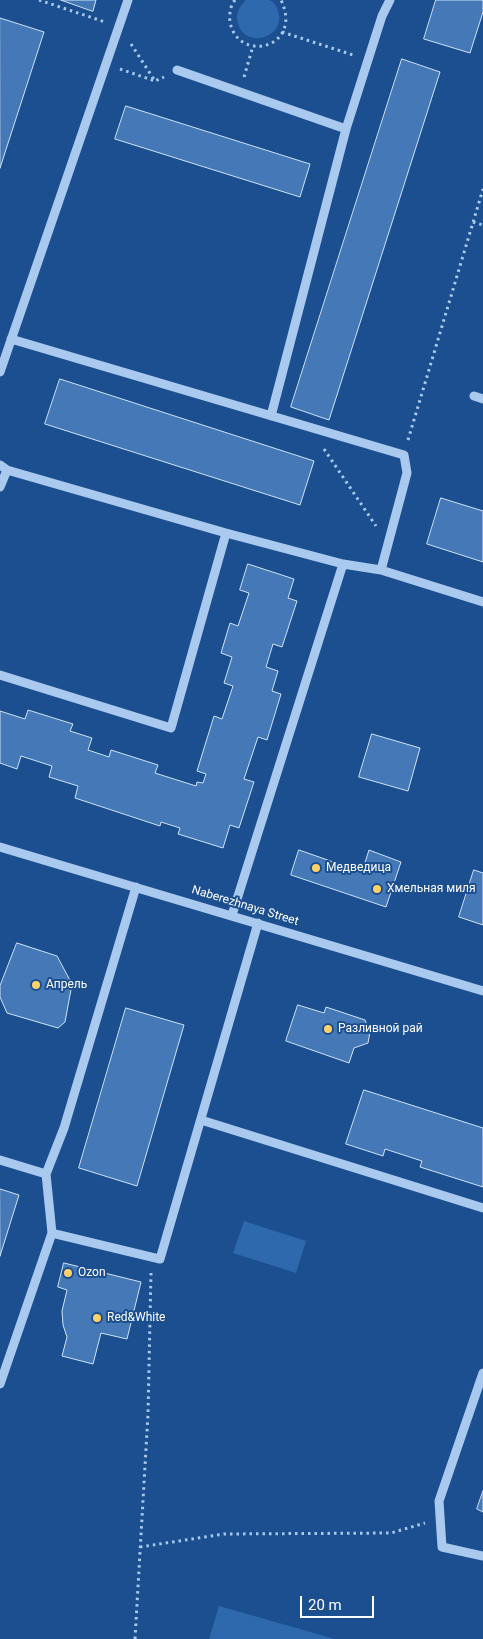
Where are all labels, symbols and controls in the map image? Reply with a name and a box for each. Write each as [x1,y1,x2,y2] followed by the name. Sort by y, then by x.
[326,861,391,875] place label: Медведица
[310,862,322,874] marker: Медведица
[387,882,476,896] place label: Хмельная миля
[190,883,300,929] street label: Naberezhnaya Street
[371,883,383,895] marker: Хмельная миля
[46,978,87,992] place label: Апрель
[30,979,42,991] marker: Апрель
[338,1022,423,1036] place label: Разливной рай
[322,1023,334,1035] marker: Разливной рай
[78,1266,106,1280] place label: Ozon
[62,1267,74,1279] marker: Ozon
[107,1311,165,1325] place label: Red&White
[91,1312,103,1324] marker: Red&White
[303,1586,377,1618] scale bar
[308,1596,342,1614] text: 20 m

